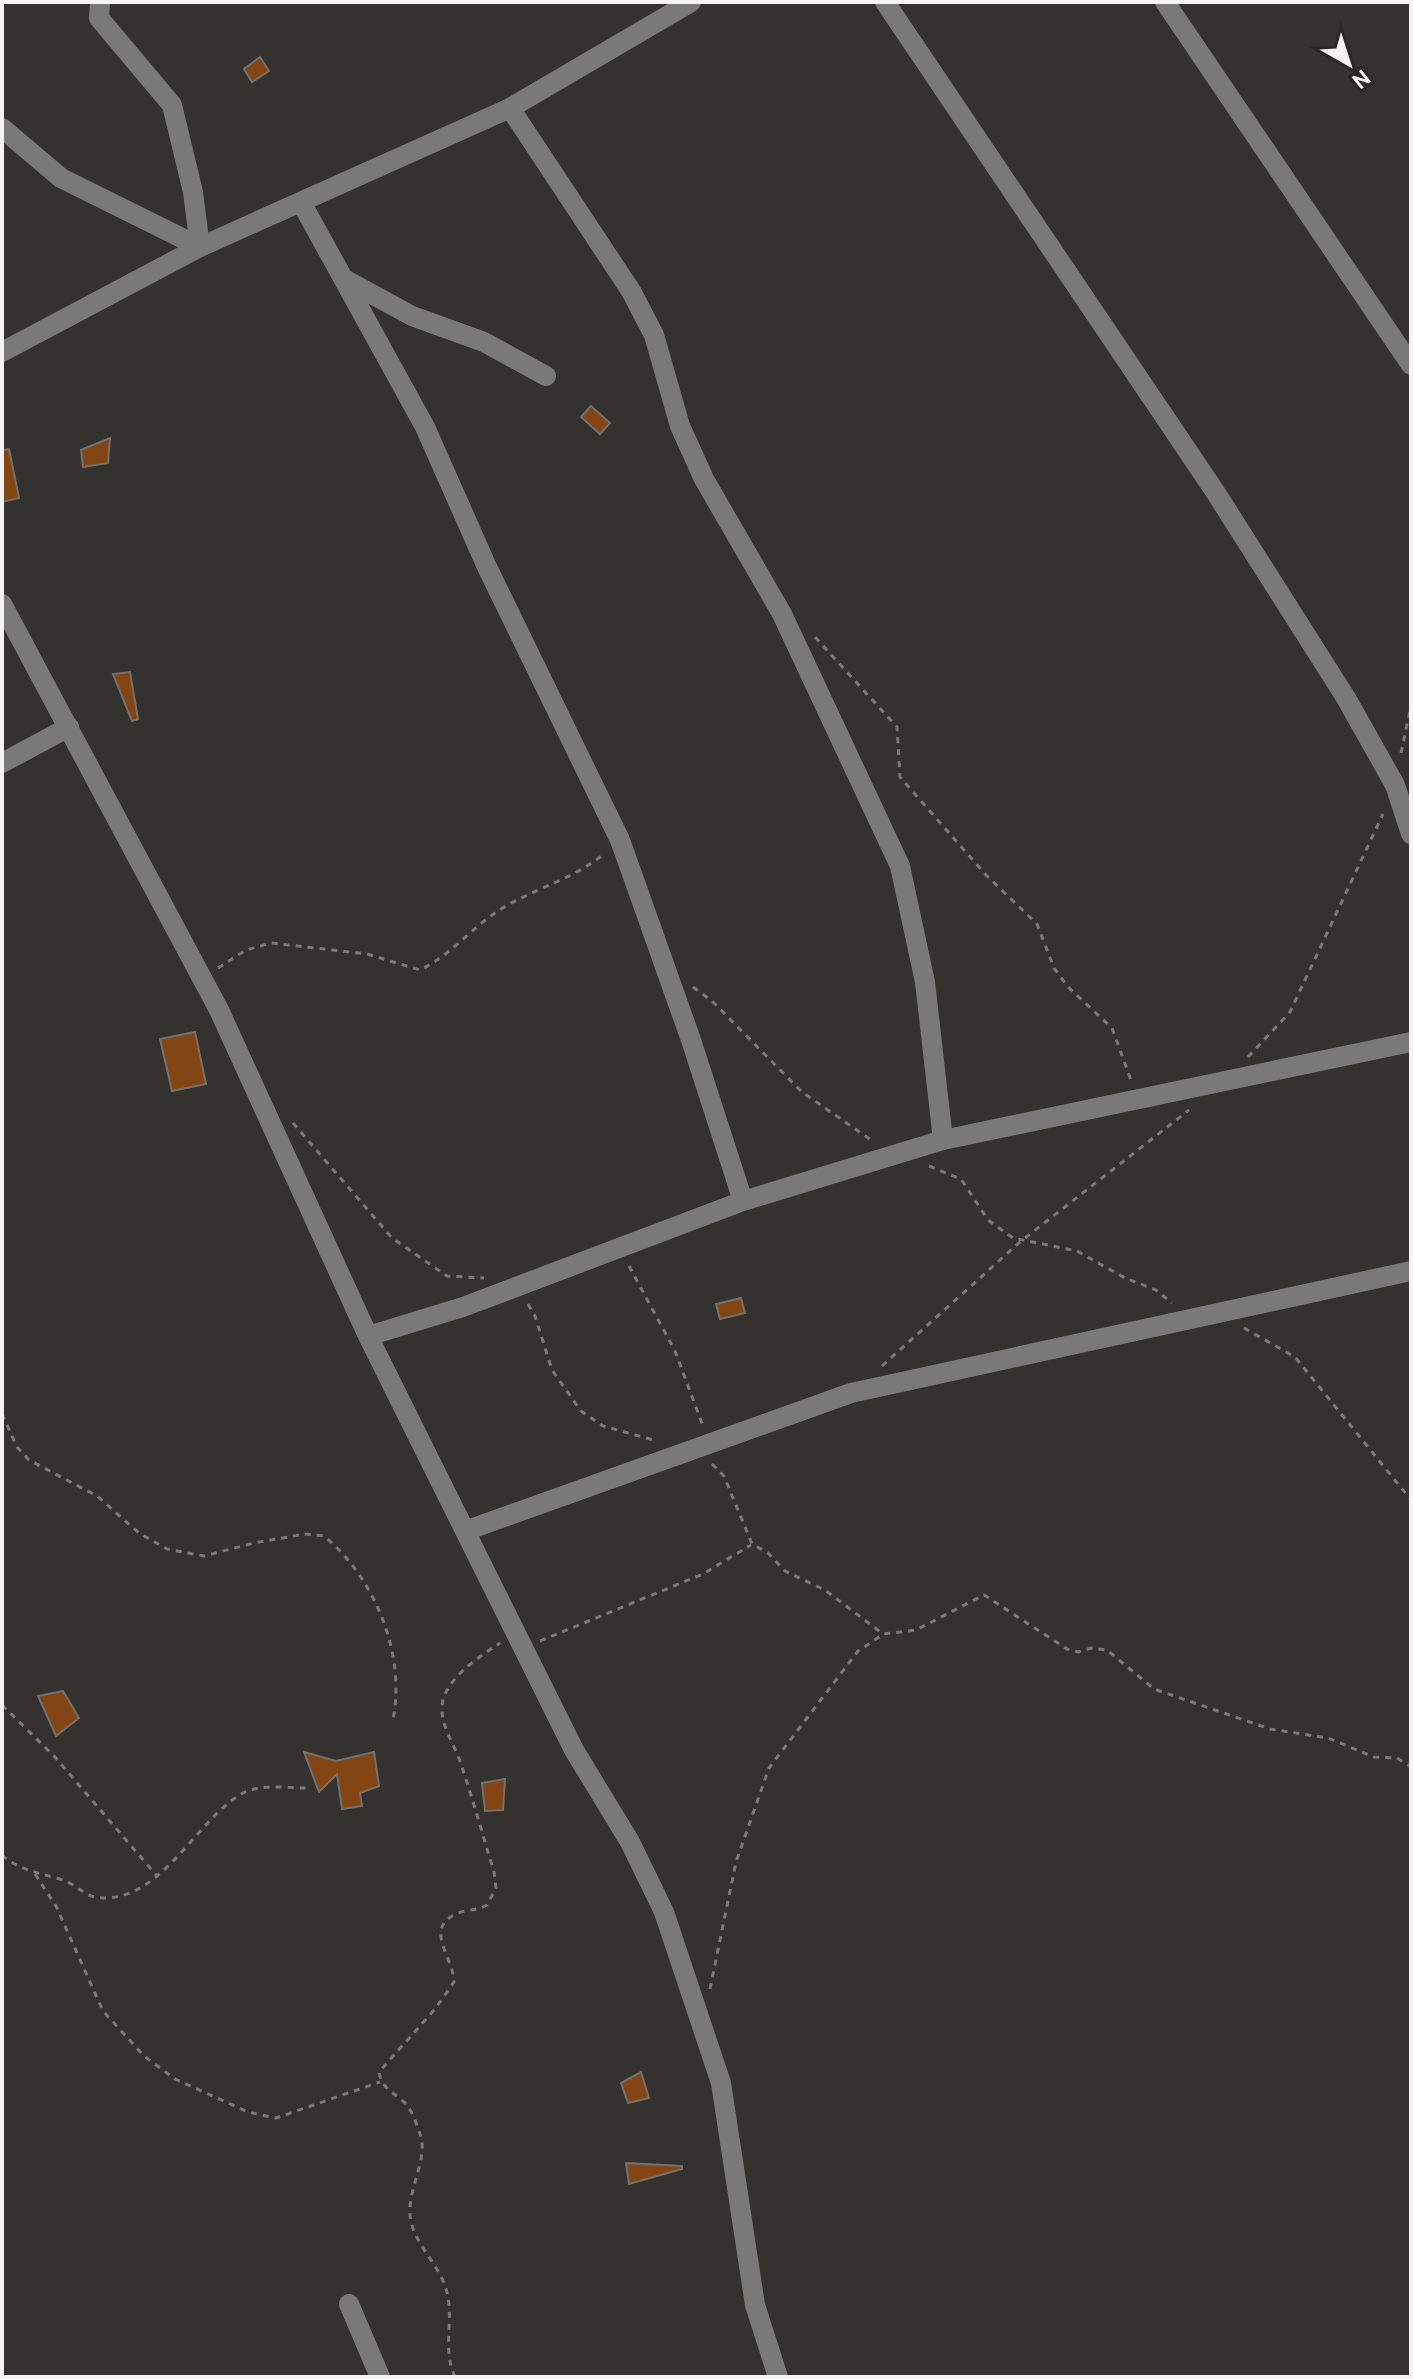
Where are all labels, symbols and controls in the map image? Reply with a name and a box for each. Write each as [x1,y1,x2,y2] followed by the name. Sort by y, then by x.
[1309,24,1389,104] north arrow
[1347,64,1376,95] text: N

